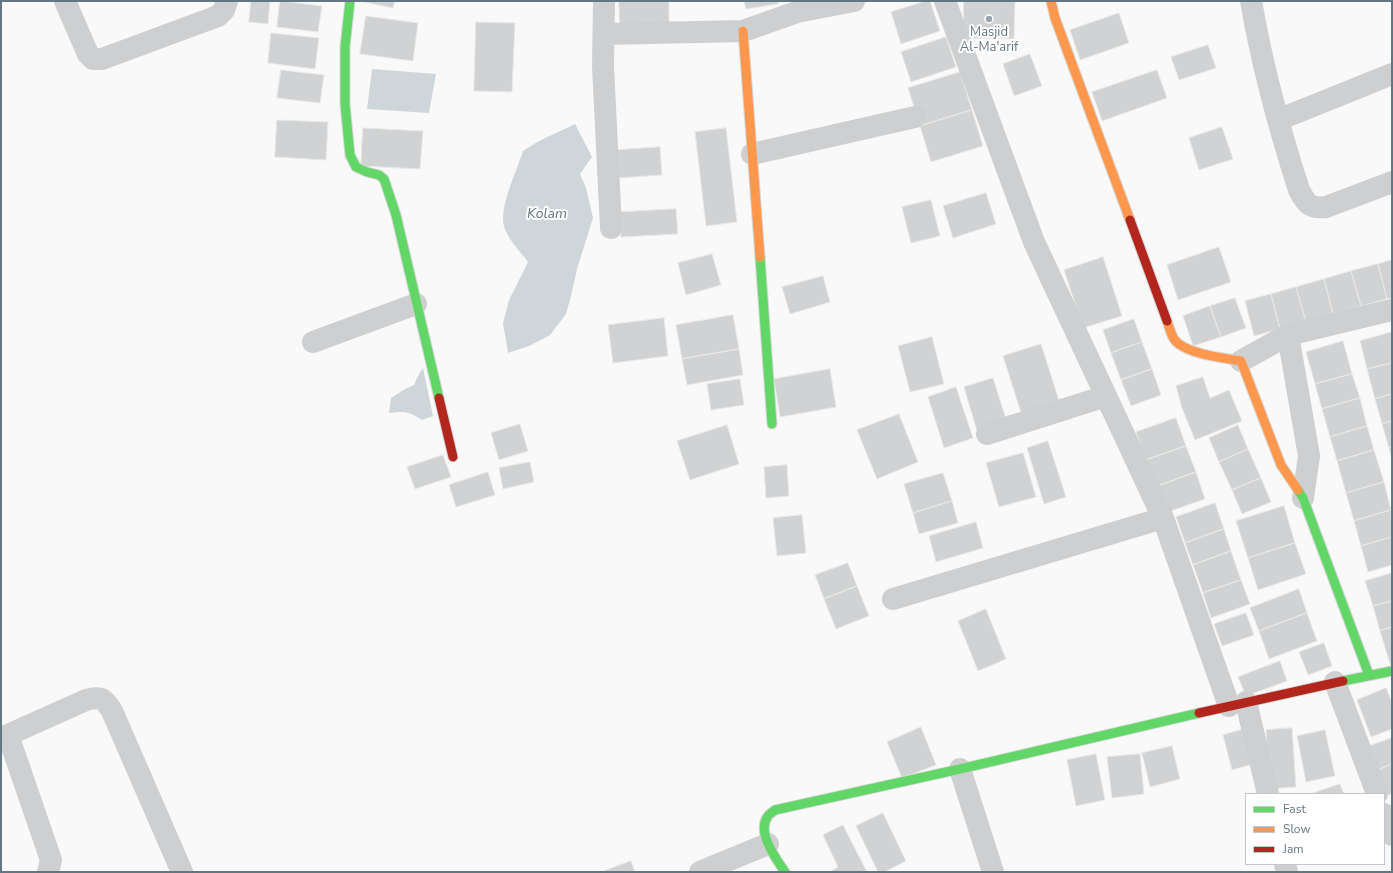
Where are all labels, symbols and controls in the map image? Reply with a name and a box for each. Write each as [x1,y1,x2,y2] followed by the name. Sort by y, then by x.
[984,14,994,24] marker: Masjid Al-Ma'arif
[960,25,1018,56] place label: Masjid Al-Ma'arif
[527,207,567,223] water label: Kolam
[1245,793,1385,865] legend
[1283,801,1306,817] text: Fast
[1283,821,1311,837] text: Slow
[1283,841,1304,857] text: Jam

